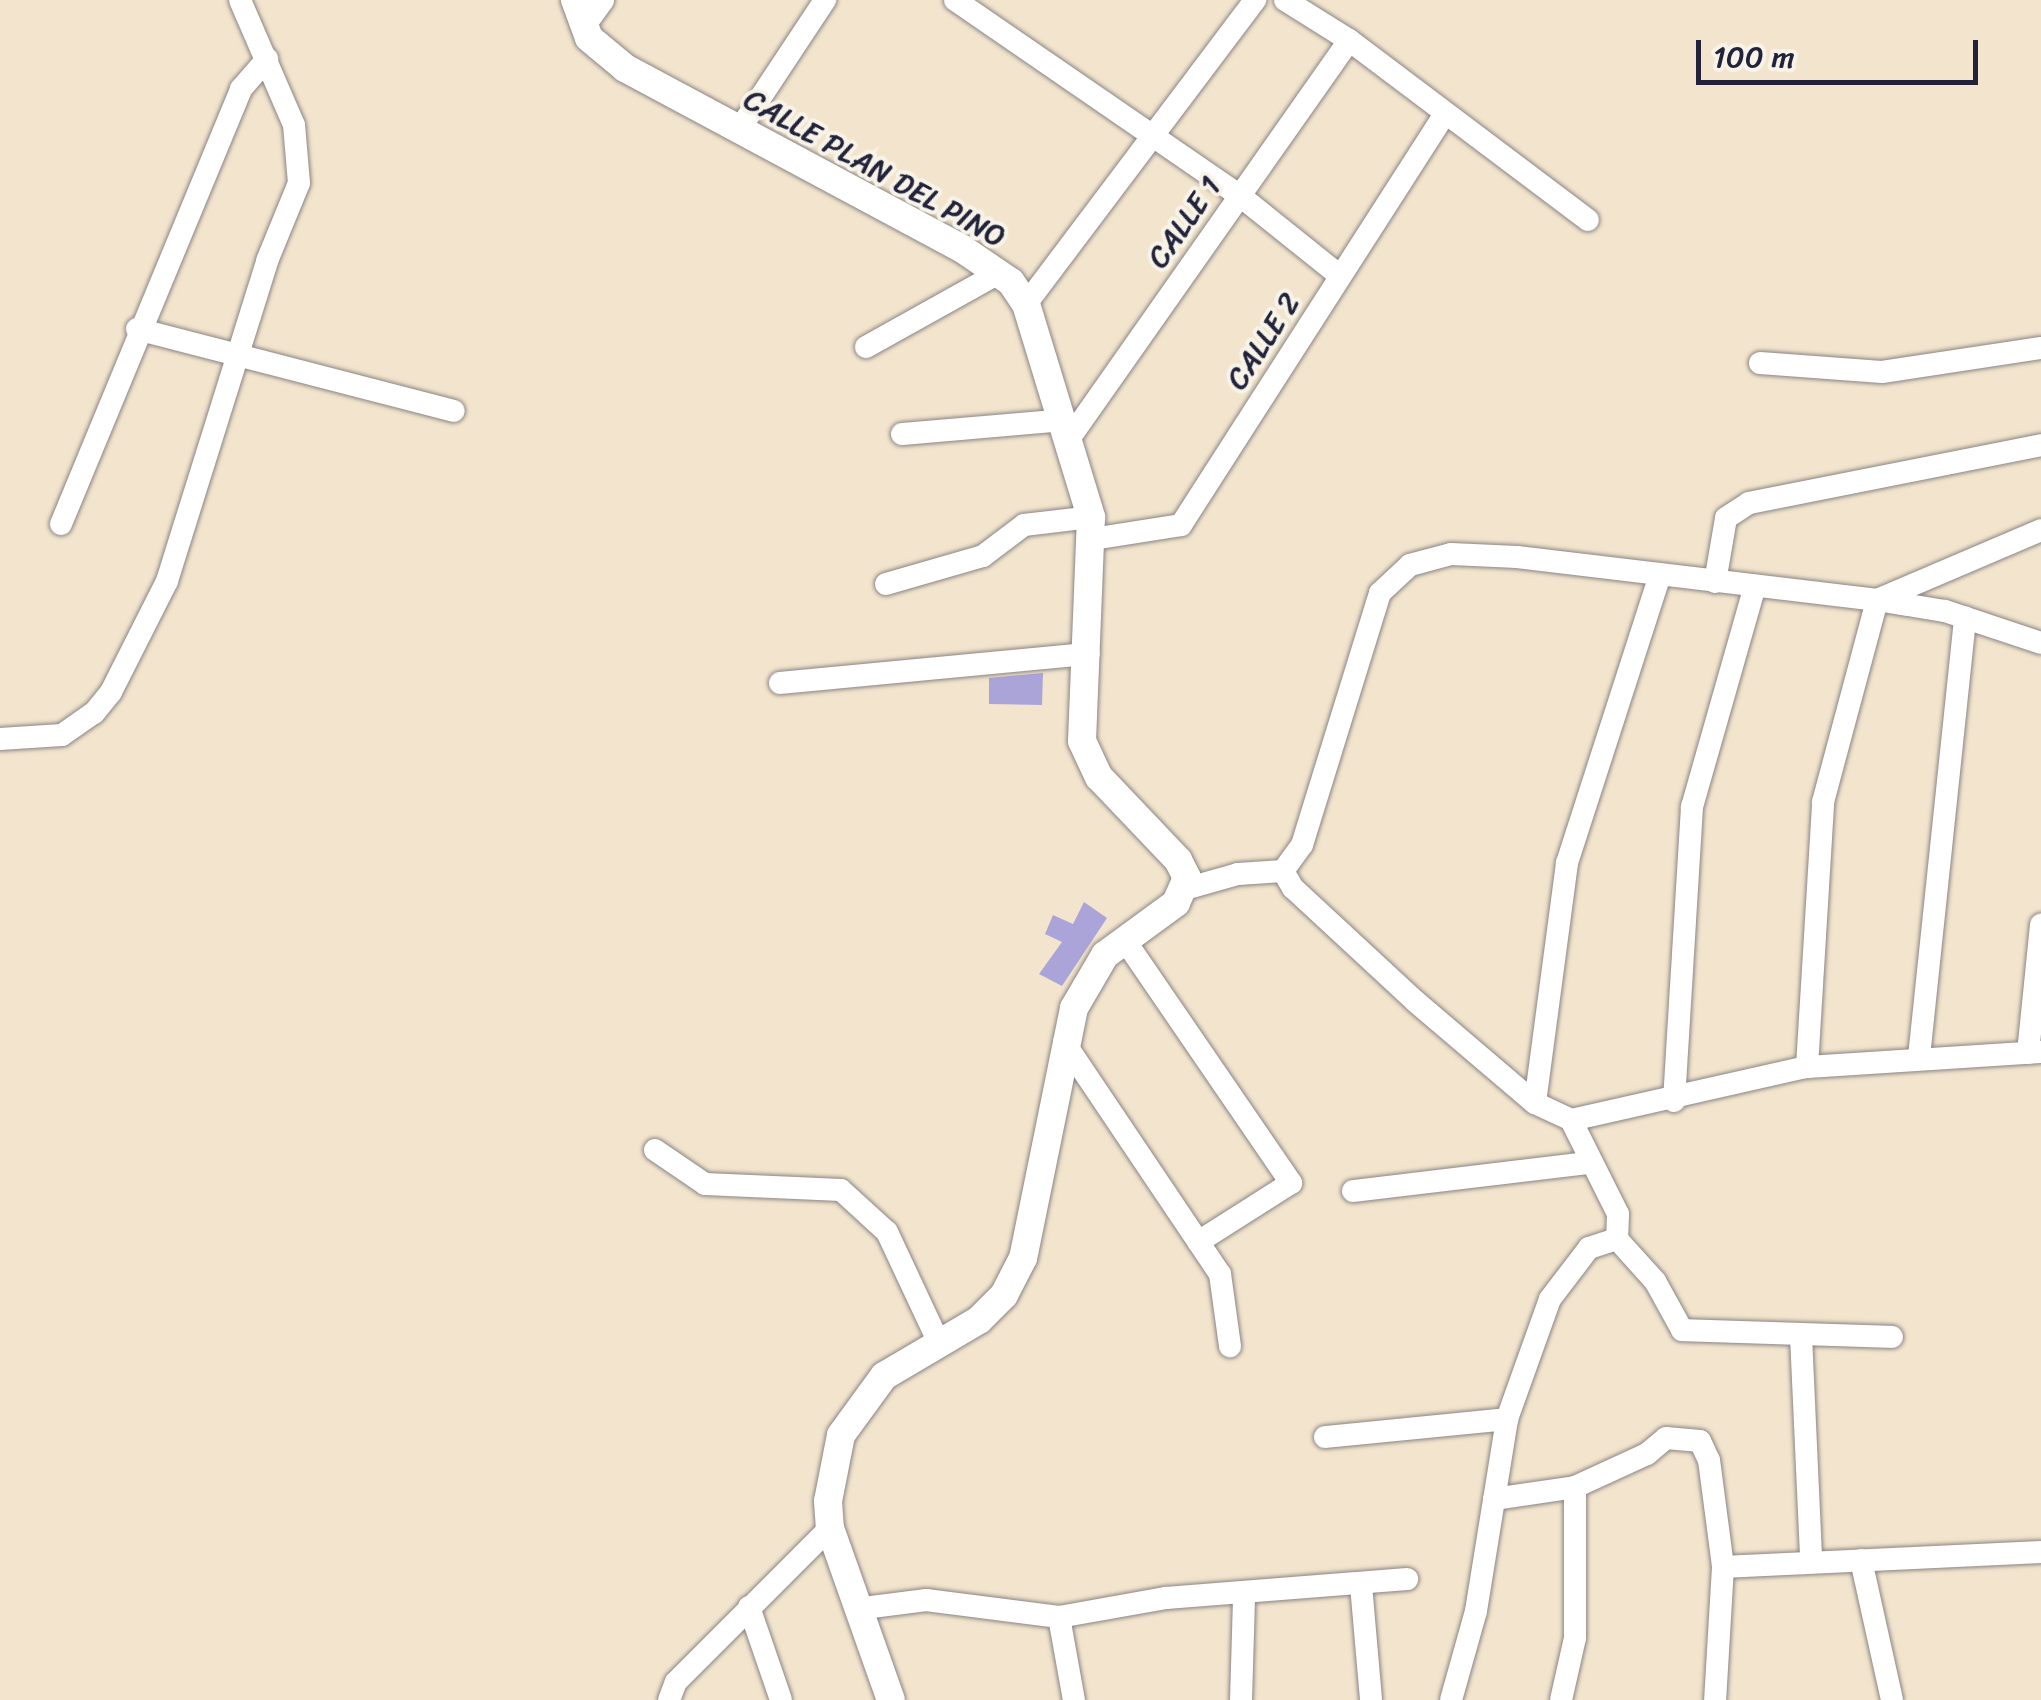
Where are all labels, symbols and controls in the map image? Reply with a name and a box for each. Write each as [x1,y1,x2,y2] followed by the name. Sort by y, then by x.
[1701,20,1984,82] scale bar
[1713,30,1795,84] text: 100 m
[736,80,1014,256] street label: CALLE PLAN DEL PINO
[1140,169,1228,275] street label: CALLE 1
[1219,286,1307,396] street label: CALLE 2

